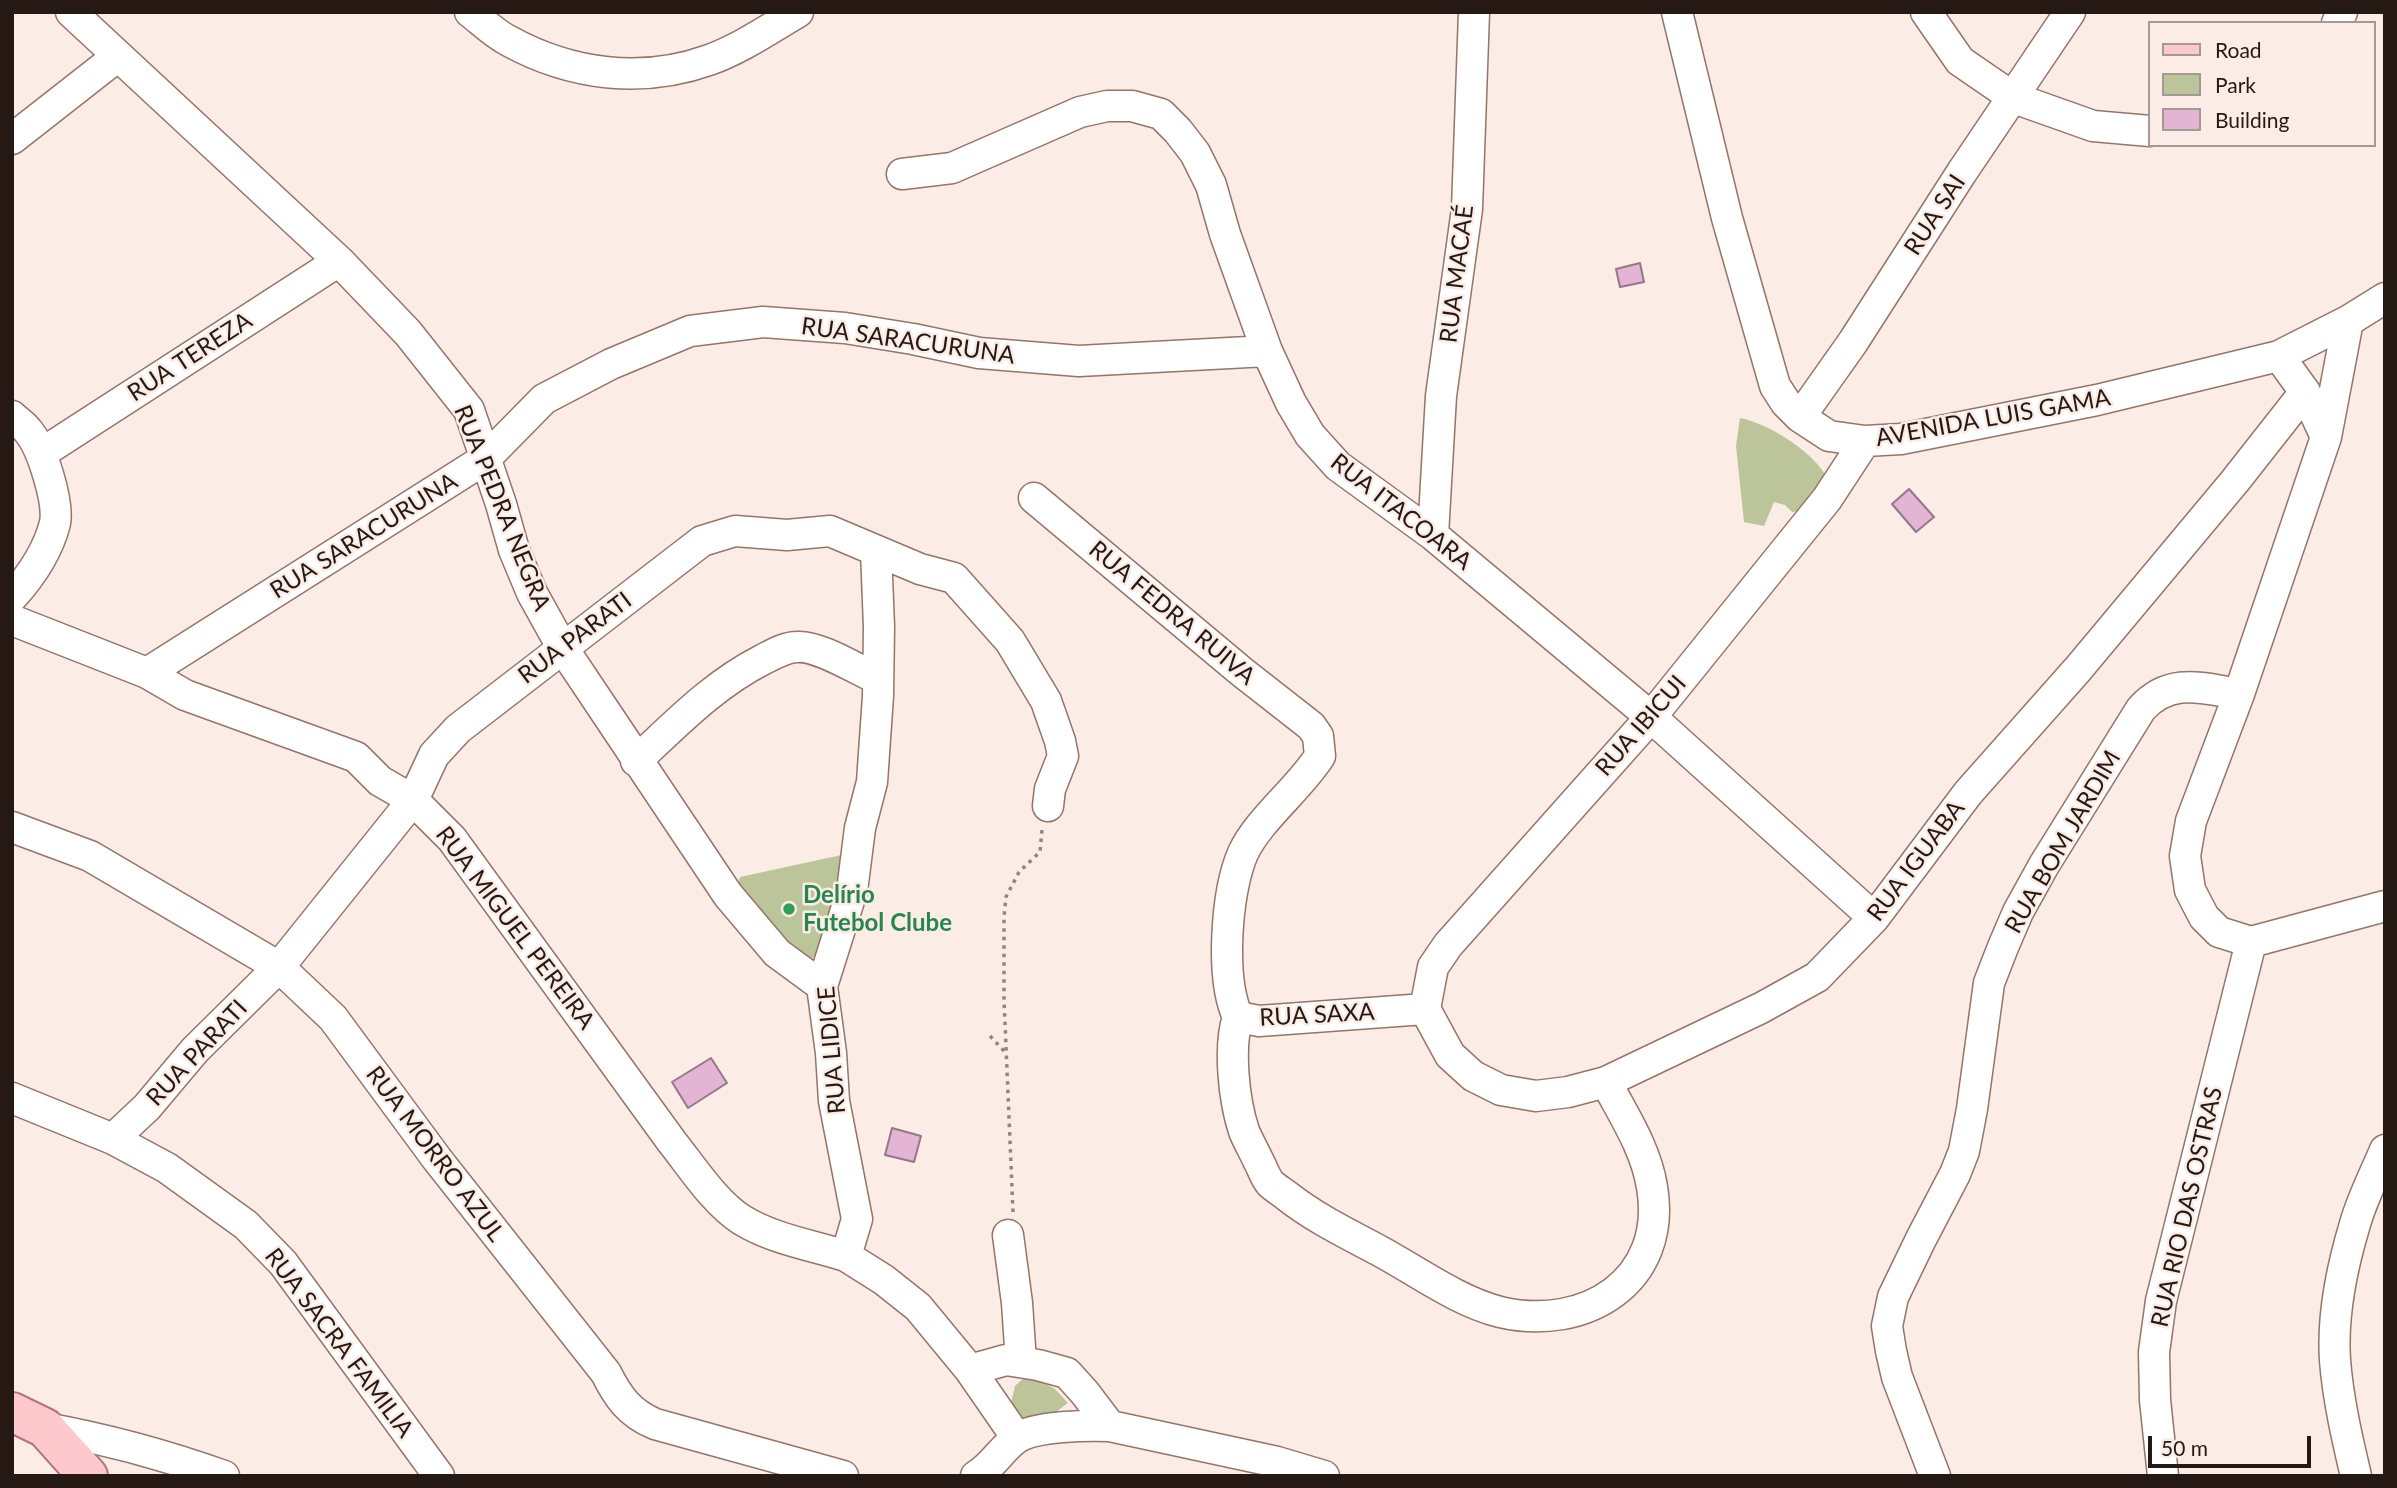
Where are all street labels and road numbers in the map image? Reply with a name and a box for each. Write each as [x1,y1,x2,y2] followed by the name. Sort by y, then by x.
[1898,169,1972,261] street label: RUA SAI
[1434,203,1480,345] street label: RUA MACAÉ
[123,306,257,408] street label: RUA TEREZA
[799,312,1017,370] street label: RUA SARACURUNA
[1873,383,2113,453] street label: AVENIDA LUIS GAMA
[448,401,556,615] street label: RUA PEDRA NEGRA
[1325,448,1477,576] street label: RUA ITACOARA
[265,467,463,605] street label: RUA SARACURUNA
[1083,535,1261,691] street label: RUA FEDRA RUIVA
[513,586,637,690] street label: RUA PARATI
[1589,670,1693,782] street label: RUA IBICUI
[1999,746,2127,938] street label: RUA BOM JARDIM
[1861,795,1971,927] street label: RUA IGUABA
[429,821,601,1035] street label: RUA MIGUEL PEREIRA
[812,985,852,1115] street label: RUA LIDICE
[141,994,253,1112] street label: RUA PARATI
[1259,998,1375,1032] street label: RUA SAXA
[360,1061,510,1247] street label: RUA MORRO AZUL
[2145,1084,2229,1330] street label: RUA RIO DAS OSTRAS
[259,1243,419,1443] street label: RUA SACRA FAMILIA

